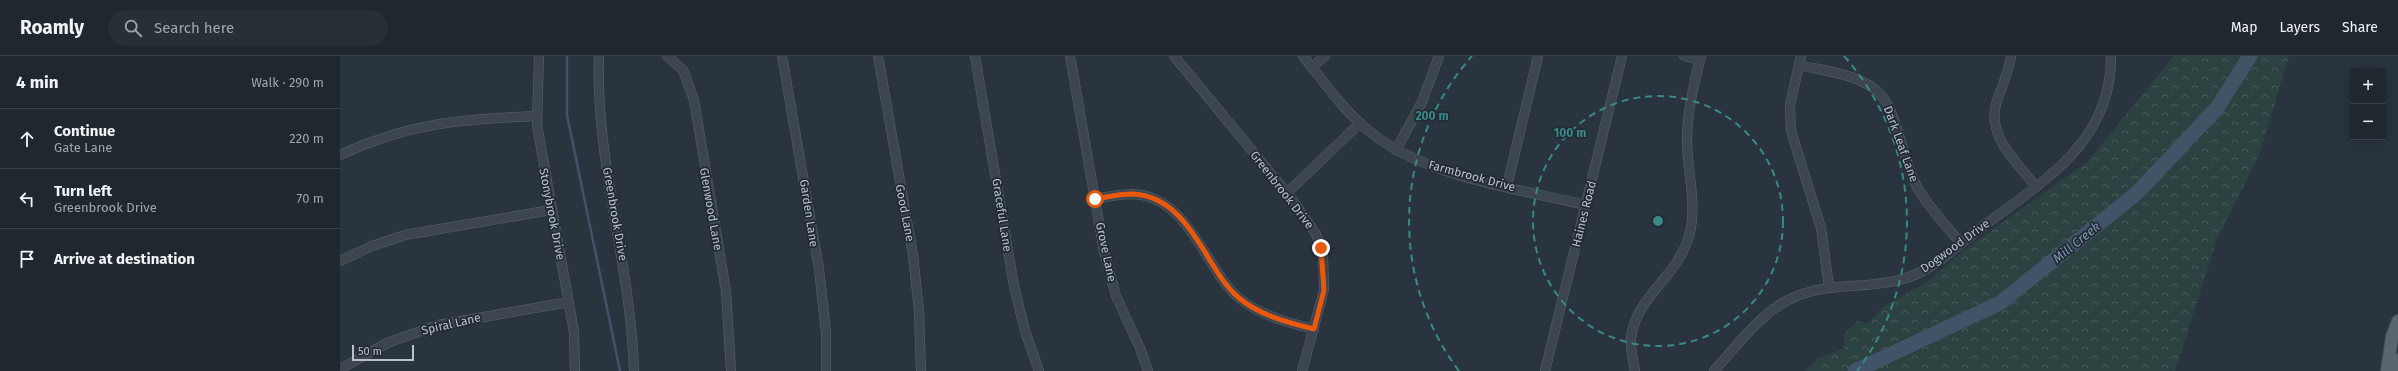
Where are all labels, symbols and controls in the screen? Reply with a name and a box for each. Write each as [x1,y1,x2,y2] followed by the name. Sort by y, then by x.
[108,10,388,46] search box
[20,16,84,39] text: Roamly
[122,17,144,39] icon: search
[154,19,234,37] text: Search here
[2231,19,2257,36] text: Map
[2279,19,2320,36] text: Layers
[2342,19,2378,36] text: Share
[2350,68,2386,140] map controls
[2350,68,2386,104] button: +
[16,72,59,93] text: 4 min
[251,75,324,90] text: Walk · 290 m
[1881,104,1921,184] street label: Dark Leaf Lane
[2350,104,2386,140] button: −
[1415,109,1449,123] text: 200 m
[54,122,115,140] text: Continue
[1554,126,1586,140] text: 100 m
[16,128,38,150] icon: ahead
[289,131,324,146] text: 220 m
[54,140,112,155] text: Gate Lane
[1247,148,1317,232] street label: Greenbrook Drive
[1427,158,1517,194] street label: Farmbrook Drive
[600,166,630,262] street label: Greenbrook Drive
[536,167,568,261] street label: Stonybrook Drive
[697,167,725,251] street label: Glenwood Lane
[989,177,1015,253] street label: Graceful Lane
[797,178,821,248] street label: Garden Lane
[1569,179,1599,249] street label: Haines Road
[54,182,112,200] text: Turn left
[893,183,917,243] street label: Good Lane
[16,188,38,210] icon: left
[1086,190,1104,208] route start
[297,191,324,206] text: 70 m
[54,200,157,215] text: Greenbrook Drive
[1651,214,1665,228] centre of rings
[1918,216,1992,276] street label: Dogwood Drive
[2050,219,2103,266] water label: Mill Creek
[1093,221,1119,283] street label: Grove Lane
[1312,239,1330,257] route end
[16,248,38,270] icon: arrive
[54,250,195,268] text: Arrive at destination
[420,310,482,338] street label: Spiral Lane
[352,343,414,362] scale bar
[358,345,382,358] text: 50 m

